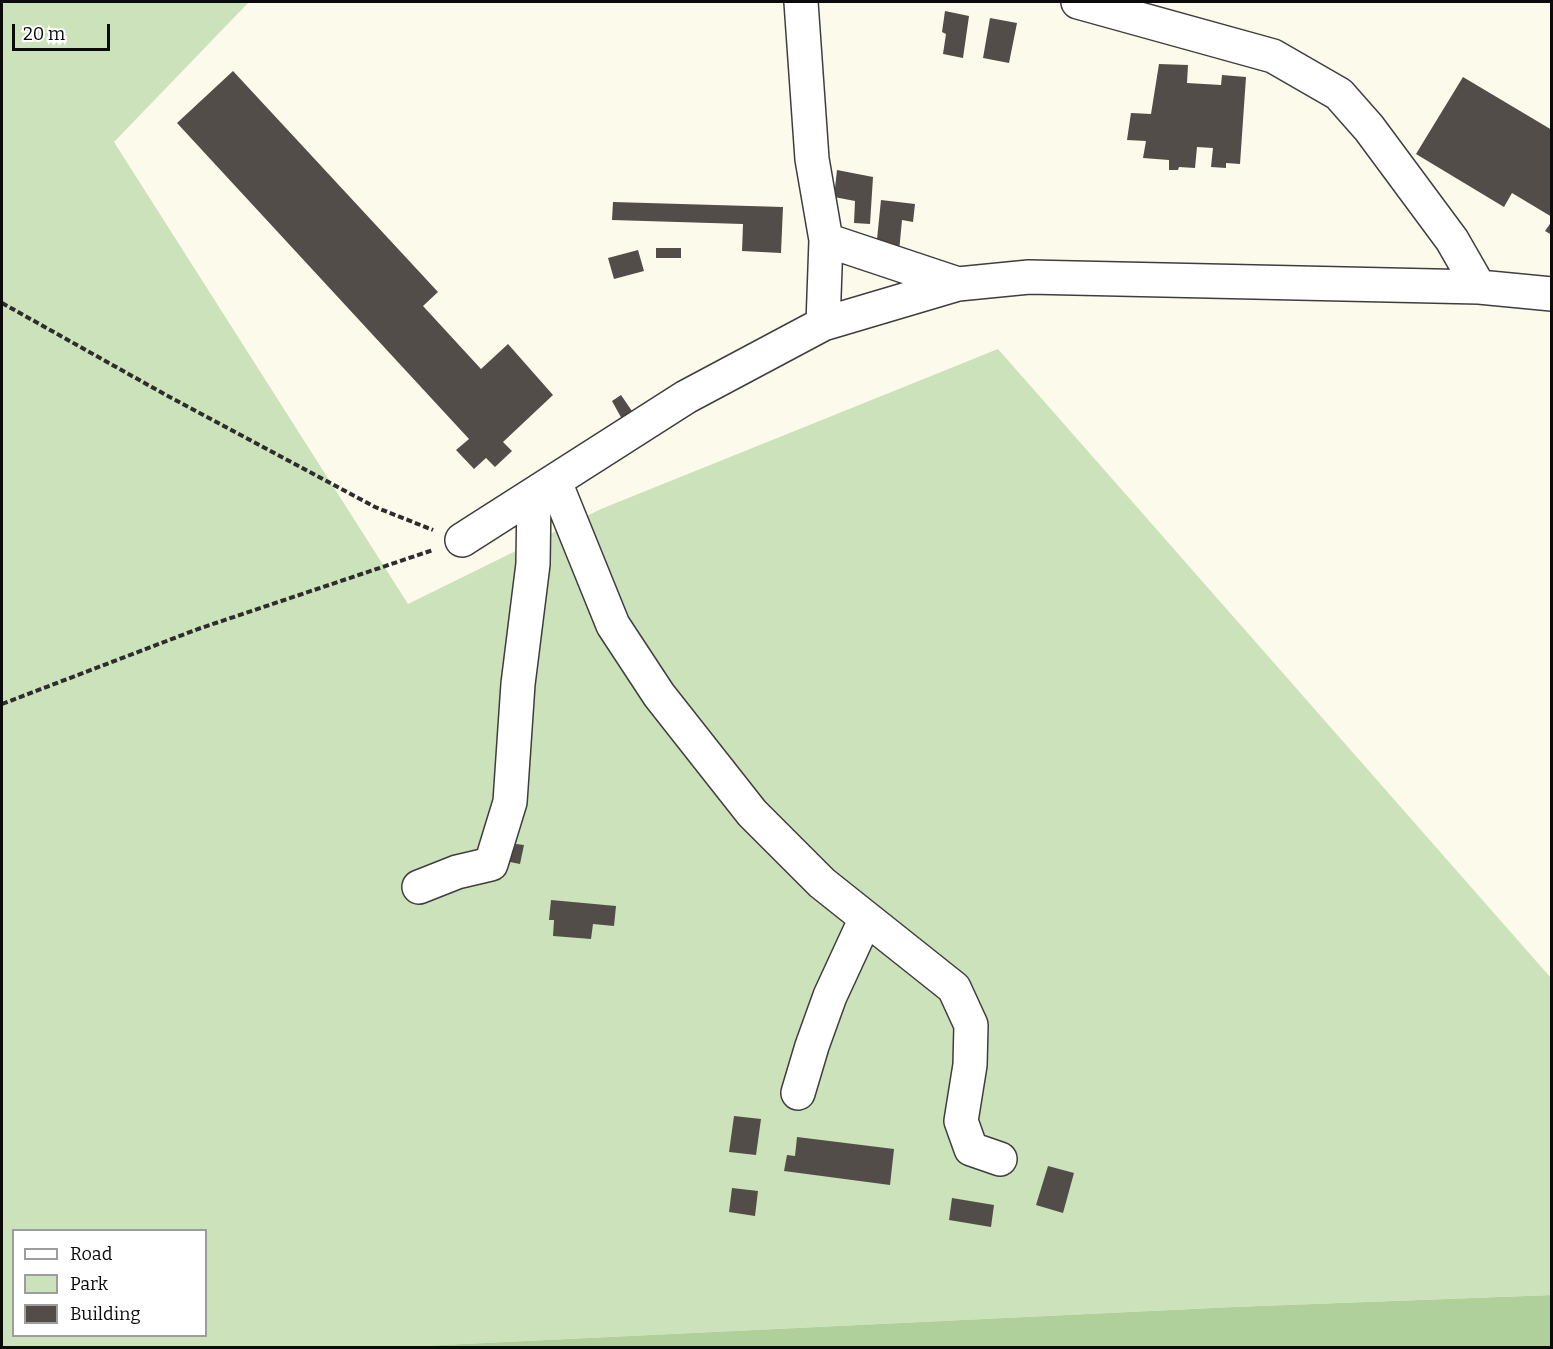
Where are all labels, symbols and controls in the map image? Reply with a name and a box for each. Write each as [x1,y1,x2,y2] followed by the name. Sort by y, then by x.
[15,12,112,50] scale bar
[23,23,65,45] text: 20 m
[12,1229,207,1337] legend
[70,1243,112,1265] text: Road
[70,1273,108,1295] text: Park
[70,1303,141,1325] text: Building

